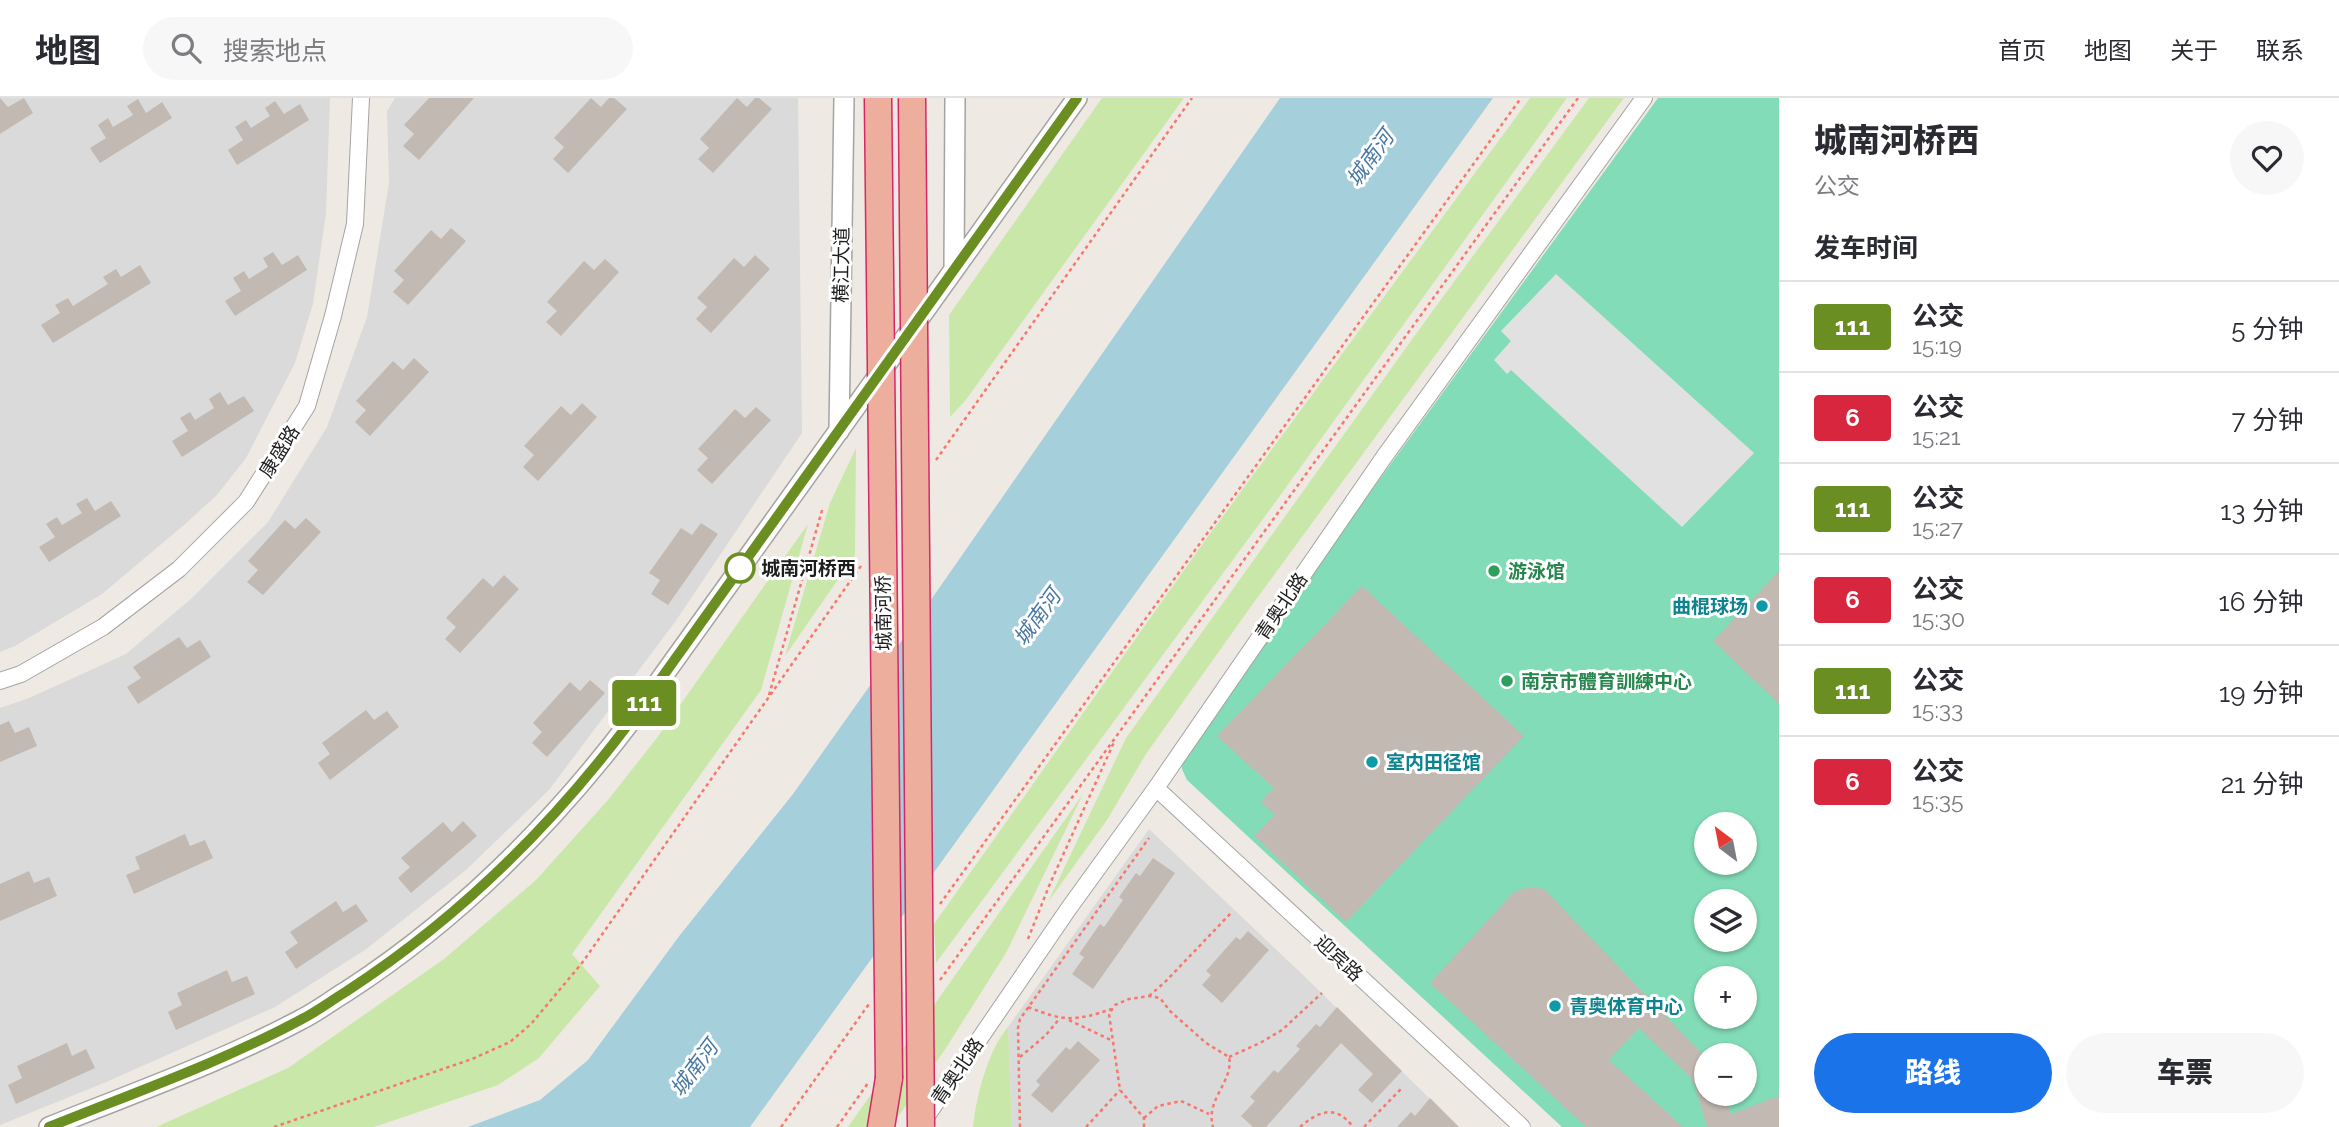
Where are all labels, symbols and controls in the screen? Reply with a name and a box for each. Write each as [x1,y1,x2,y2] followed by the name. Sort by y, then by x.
[143,17,633,80] search box
[167,29,205,67] icon: search
[35,31,101,70] text: 地图
[223,36,327,66] text: 搜索地点
[1998,36,2046,65] text: 首页
[2084,36,2132,65] text: 地图
[2170,36,2218,65] text: 关于
[2256,36,2304,65] text: 联系
[1814,121,1979,160] text: 城南河桥西
[2230,121,2304,195] button: heart
[1341,122,1401,191] water label: 城南河
[1814,172,1860,199] text: 公交
[829,227,853,303] street label: 横江大道
[1814,233,1918,263] text: 发车时间
[1912,301,1964,331] text: 公交
[1835,312,1870,341] text: 111
[2231,314,2304,344] text: 5 分钟
[1912,332,1962,359] text: 15:19
[1912,392,1964,422] text: 公交
[1845,403,1860,432] text: 6
[2231,405,2304,435] text: 7 分钟
[255,421,303,481] street label: 康盛路
[1912,423,1961,450] text: 15:21
[1912,483,1964,513] text: 公交
[1835,494,1870,523] text: 111
[2220,496,2304,526] text: 13 分钟
[1912,514,1963,541] text: 15:27
[725,553,755,583] marker: 城南河桥西
[761,557,856,579] place label: 城南河桥西
[1508,560,1565,582] place label: 游泳馆
[1486,563,1502,579] marker: 游泳馆
[1251,568,1311,644] street label: 青奥北路
[1912,574,1964,604] text: 公交
[871,575,895,651] street label: 城南河桥
[1008,581,1068,650] water label: 城南河
[1845,585,1860,614] text: 6
[2219,587,2304,617] text: 16 分钟
[1672,595,1748,617] place label: 曲棍球场
[1754,598,1770,614] marker: 曲棍球场
[1912,605,1965,632] text: 15:30
[1912,665,1964,695] text: 公交
[1521,670,1692,692] place label: 南京市體育訓練中心
[1499,673,1515,689] marker: 南京市體育訓練中心
[1835,676,1870,705] text: 111
[2219,678,2304,708] text: 19 分钟
[604,680,684,726] line badge: 111
[626,688,662,717] text: 111
[1912,696,1963,723] text: 15:33
[1386,751,1481,773] place label: 室内田径馆
[1364,754,1380,770] marker: 室内田径馆
[1912,756,1964,786] text: 公交
[1845,767,1860,796] text: 6
[2221,769,2304,799] text: 21 分钟
[1912,787,1964,814] text: 15:35
[1694,812,1757,875] north arrow
[1694,812,1757,1106] map controls
[1694,889,1757,952] button: layers
[1311,931,1367,985] street label: 迎宾路
[1694,966,1757,1029] button: +
[1569,995,1683,1017] place label: 青奥体育中心
[1547,998,1563,1014] marker: 青奥体育中心
[665,1032,725,1101] water label: 城南河
[927,1033,987,1109] street label: 青奥北路
[1814,1033,2052,1113] button: 路线
[2066,1033,2304,1113] button: 车票
[1694,1043,1757,1106] button: −

